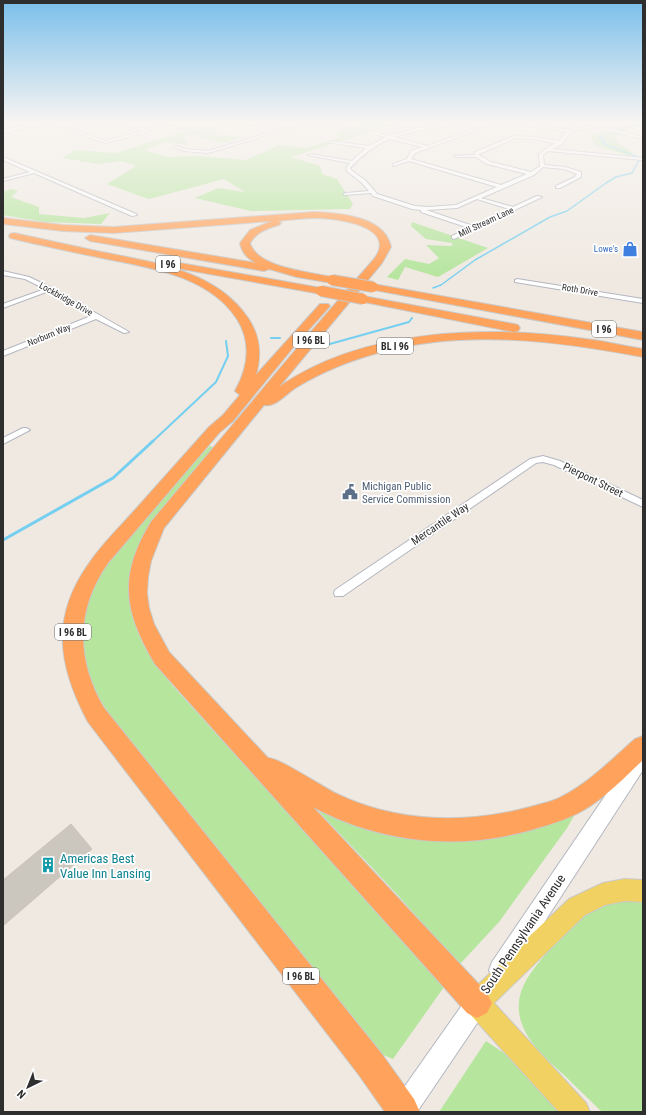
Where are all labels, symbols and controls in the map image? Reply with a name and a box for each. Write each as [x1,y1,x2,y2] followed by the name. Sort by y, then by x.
[457,205,515,239] street label: Mill Stream Lane
[621,240,639,258] shop icon: Lowe's
[594,244,618,254] place label: Lowe's
[156,256,180,272] road number: I 96
[38,280,94,318] street label: Lockbridge Drive
[561,282,599,298] street label: Roth Drive
[592,321,616,337] road number: I 96
[26,322,72,348] street label: Norburn Way
[293,332,329,348] road number: I 96 BL
[377,338,413,354] road number: BL I 96
[561,460,625,500] street label: Pierpont Street
[362,480,451,506] place label: Michigan Public Service Commission
[341,483,359,501] public building icon: Michigan Public Service Commission
[409,500,471,548] street label: Mercantile Way
[55,624,91,640] road number: I 96 BL
[60,851,151,881] place label: Americas Best Value Inn Lansing
[39,856,57,874] building icon: Americas Best Value Inn Lansing
[478,872,568,996] street label: South Pennsylvania Avenue
[283,968,319,984] road number: I 96 BL
[8,1067,48,1107] north arrow
[14,1087,28,1101] text: N

